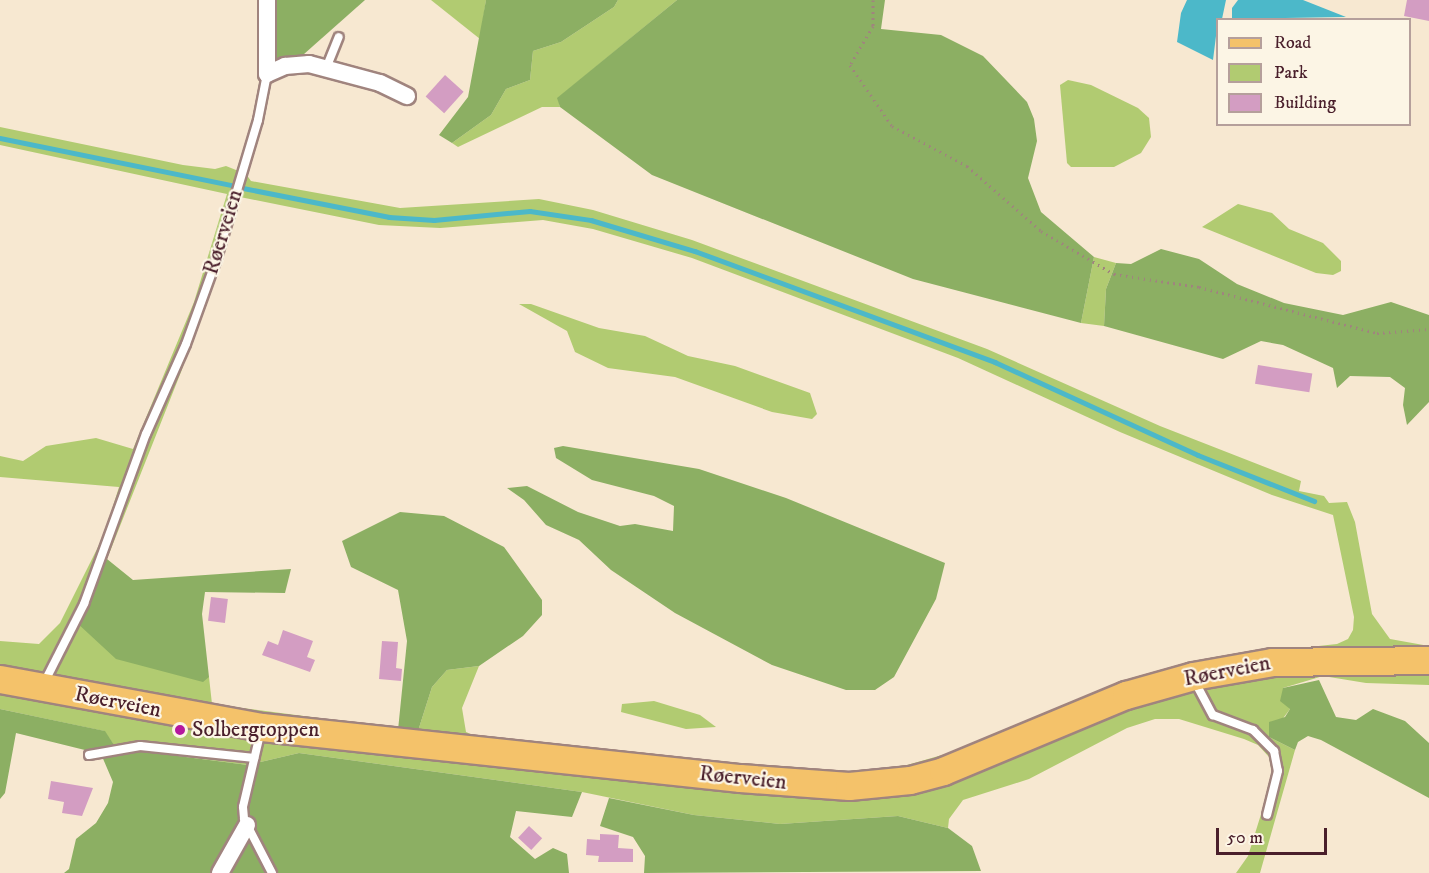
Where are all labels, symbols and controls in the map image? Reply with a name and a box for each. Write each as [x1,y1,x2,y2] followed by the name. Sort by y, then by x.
[1216,18,1411,126] legend
[1274,32,1311,54] text: Road
[1274,62,1308,84] text: Park
[1274,92,1336,114] text: Building
[198,186,248,278] street label: Røerveien
[1181,650,1273,692] street label: Røerveien
[72,681,164,723] street label: Røerveien
[192,717,319,743] place label: Solbergtoppen
[173,723,187,737] marker: Solbergtoppen
[698,760,788,796] street label: Røerveien
[1219,816,1330,854] scale bar
[1227,827,1263,849] text: 50 m

